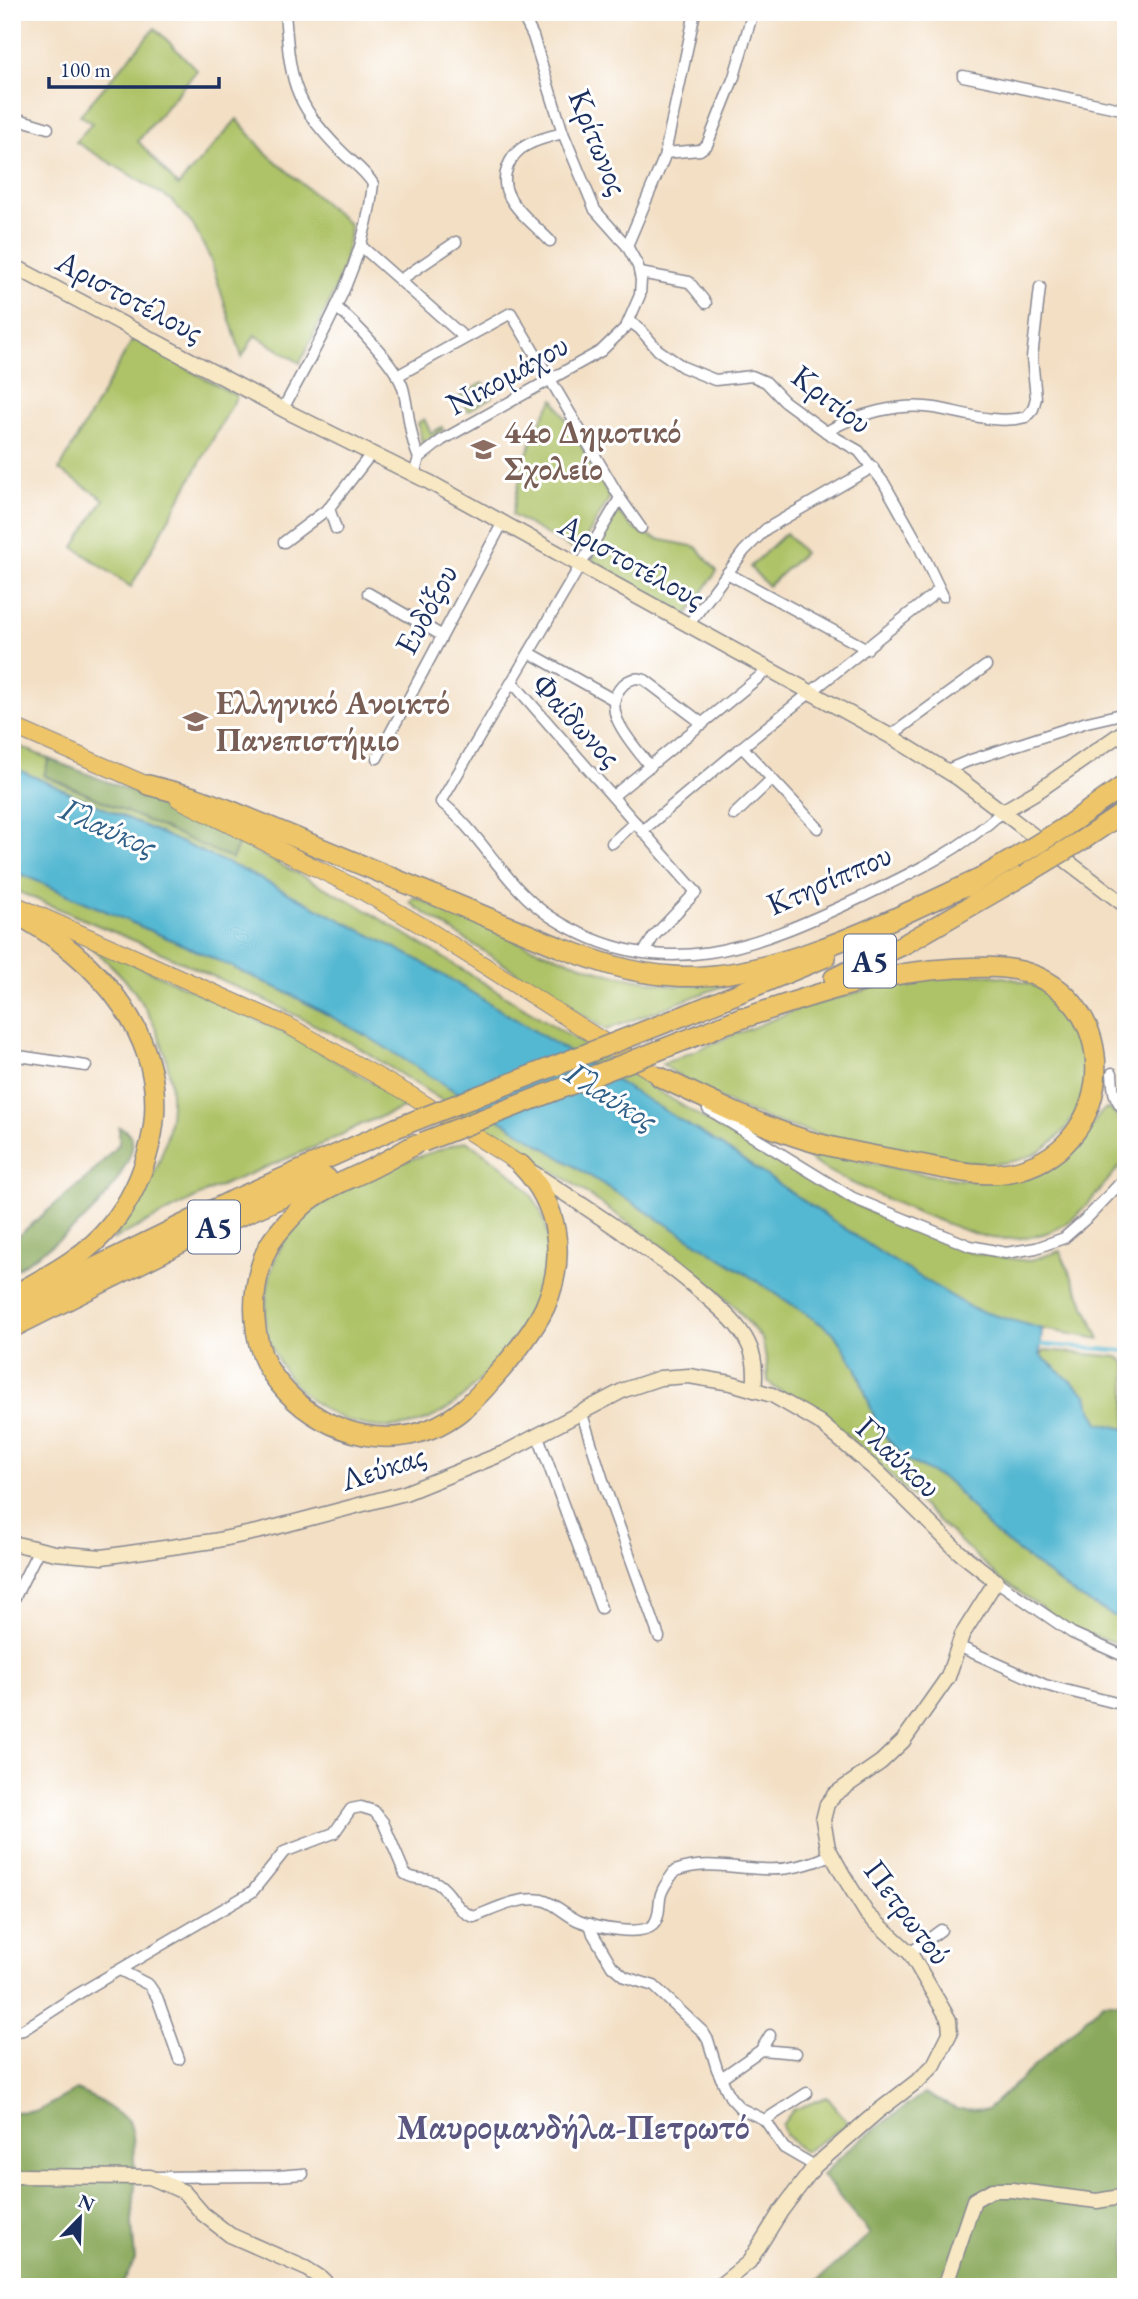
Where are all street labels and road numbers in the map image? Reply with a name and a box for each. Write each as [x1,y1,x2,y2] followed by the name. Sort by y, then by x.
[559,83,639,201] street label: Κρίτωνος
[48,239,211,352] street label: Αριστοτέλους
[439,323,575,425] street label: Νικομάχου
[783,355,881,443] street label: Κριτίου
[550,503,713,618] street label: Αριστοτέλους
[385,556,467,662] street label: Ευδόξου
[523,664,631,776] street label: Φαίδωνος
[760,833,898,925] street label: Κτησίππου
[844,934,896,987] road number: Α5
[188,1200,240,1254] road number: Α5
[848,1407,950,1507] street label: Γλαύκου
[334,1434,431,1501] street label: Λεύκας
[855,1851,961,1973] street label: Πετρωτού

